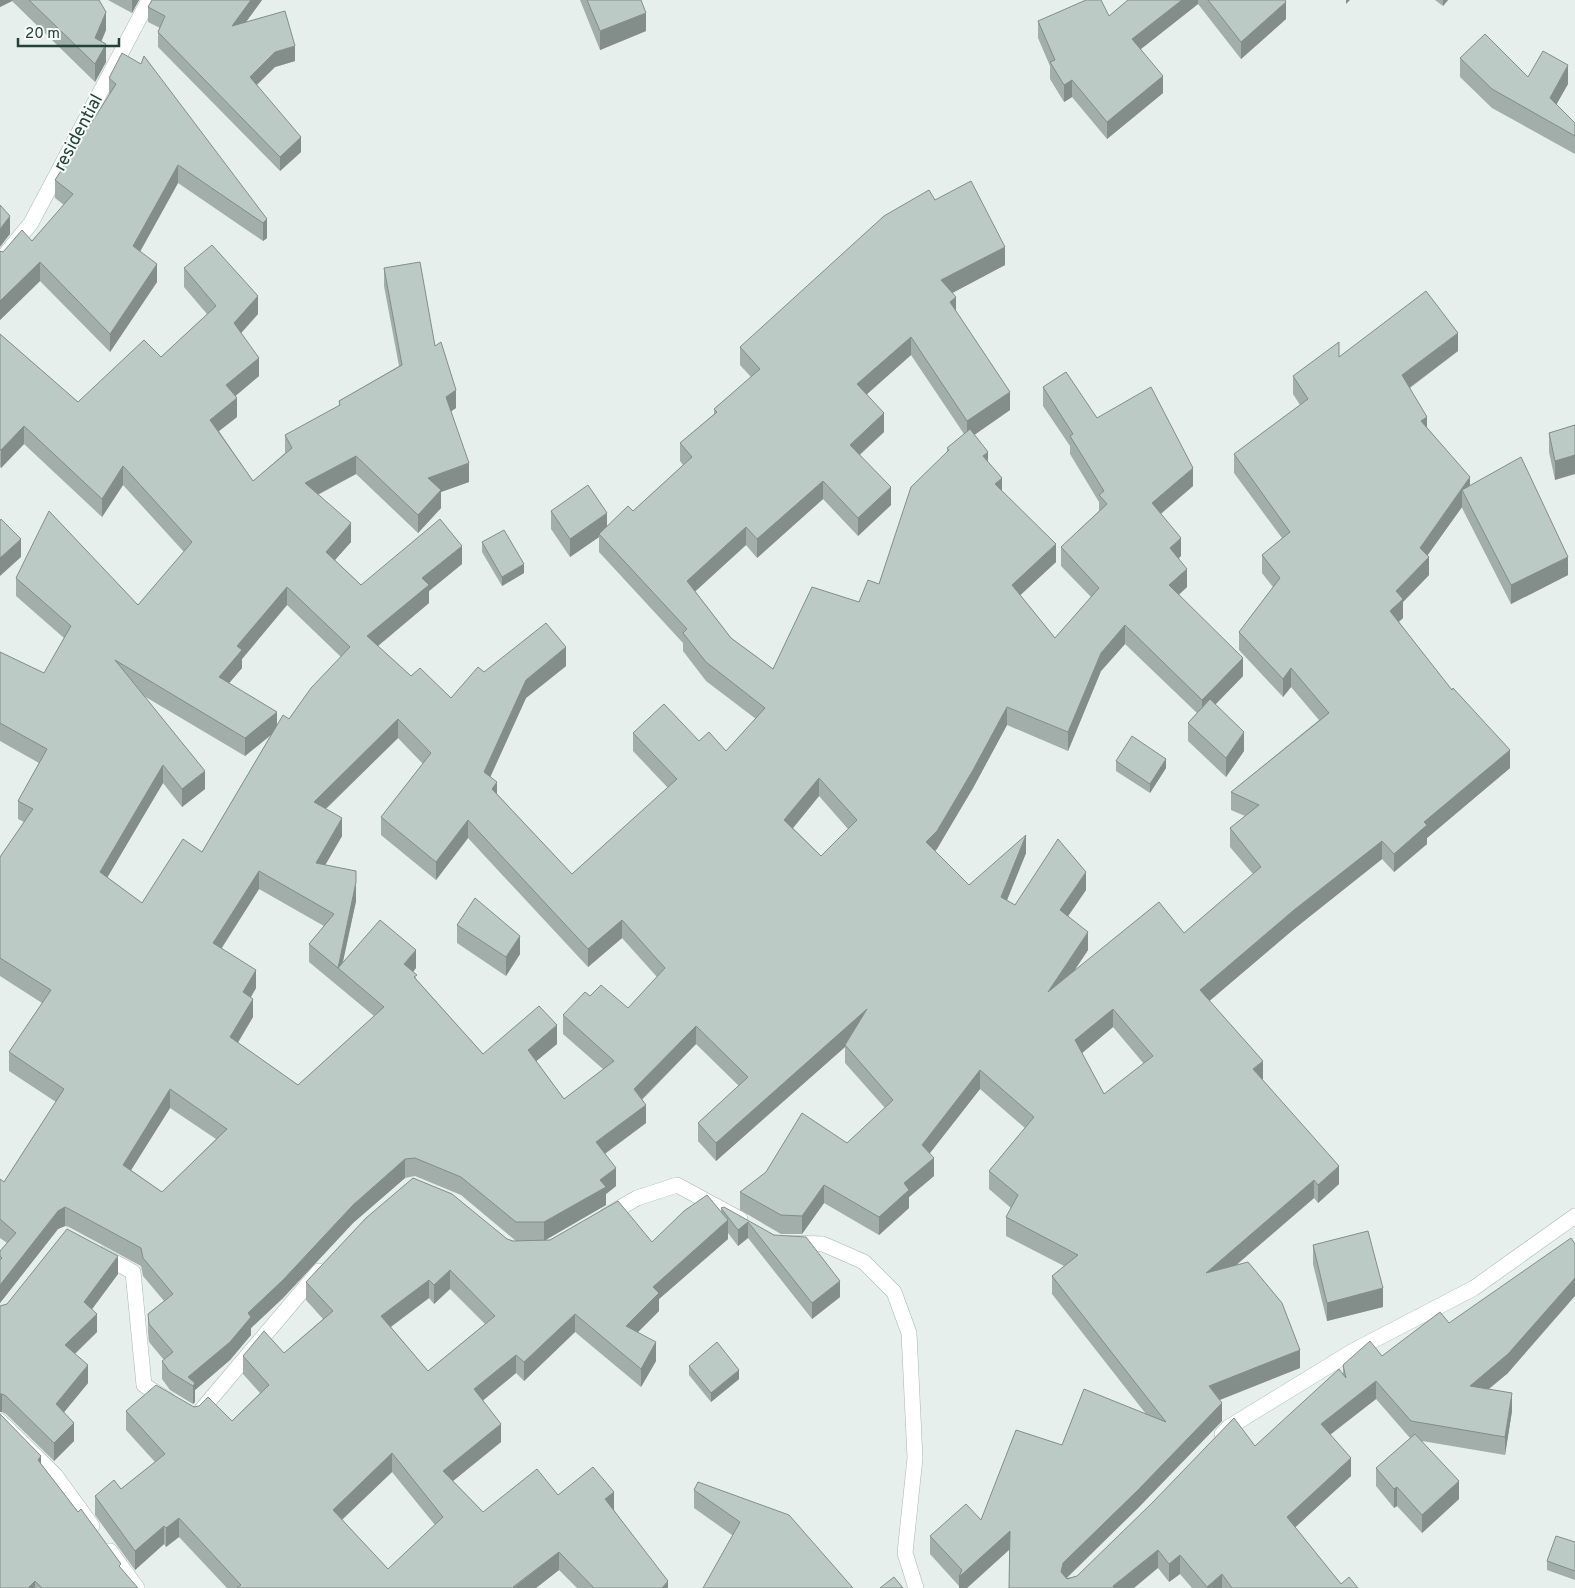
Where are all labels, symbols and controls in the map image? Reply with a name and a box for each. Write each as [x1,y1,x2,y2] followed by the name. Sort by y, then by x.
[18,15,119,47] scale bar
[25,25,60,44] text: 20 m
[49,90,109,176] street label: residential

